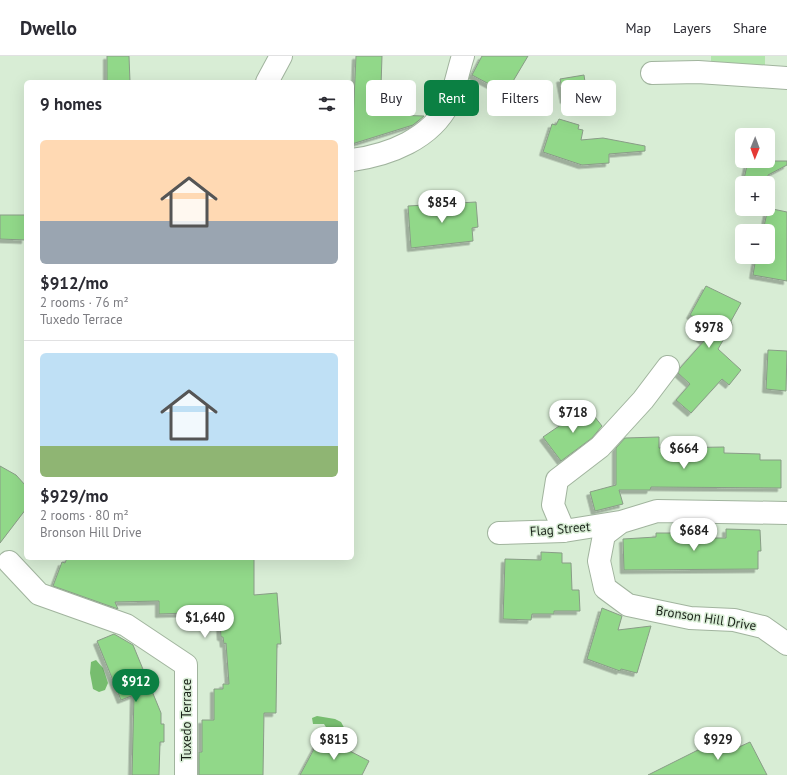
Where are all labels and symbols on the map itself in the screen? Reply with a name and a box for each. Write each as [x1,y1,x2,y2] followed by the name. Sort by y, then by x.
[735,128,775,168] north arrow
[418,190,466,224] pin: $854
[685,315,733,349] pin: $978
[549,400,597,434] pin: $718
[660,436,708,470] pin: $664
[529,518,592,540] street label: Flag Street
[670,518,718,552] pin: $684
[655,602,757,634] street label: Bronson Hill Drive
[172,605,238,639] pin: $1,640
[112,669,160,703] pin: $912
[178,679,195,761] street label: Tuxedo Terrace
[310,727,358,761] pin: $815
[694,727,742,761] pin: $929

